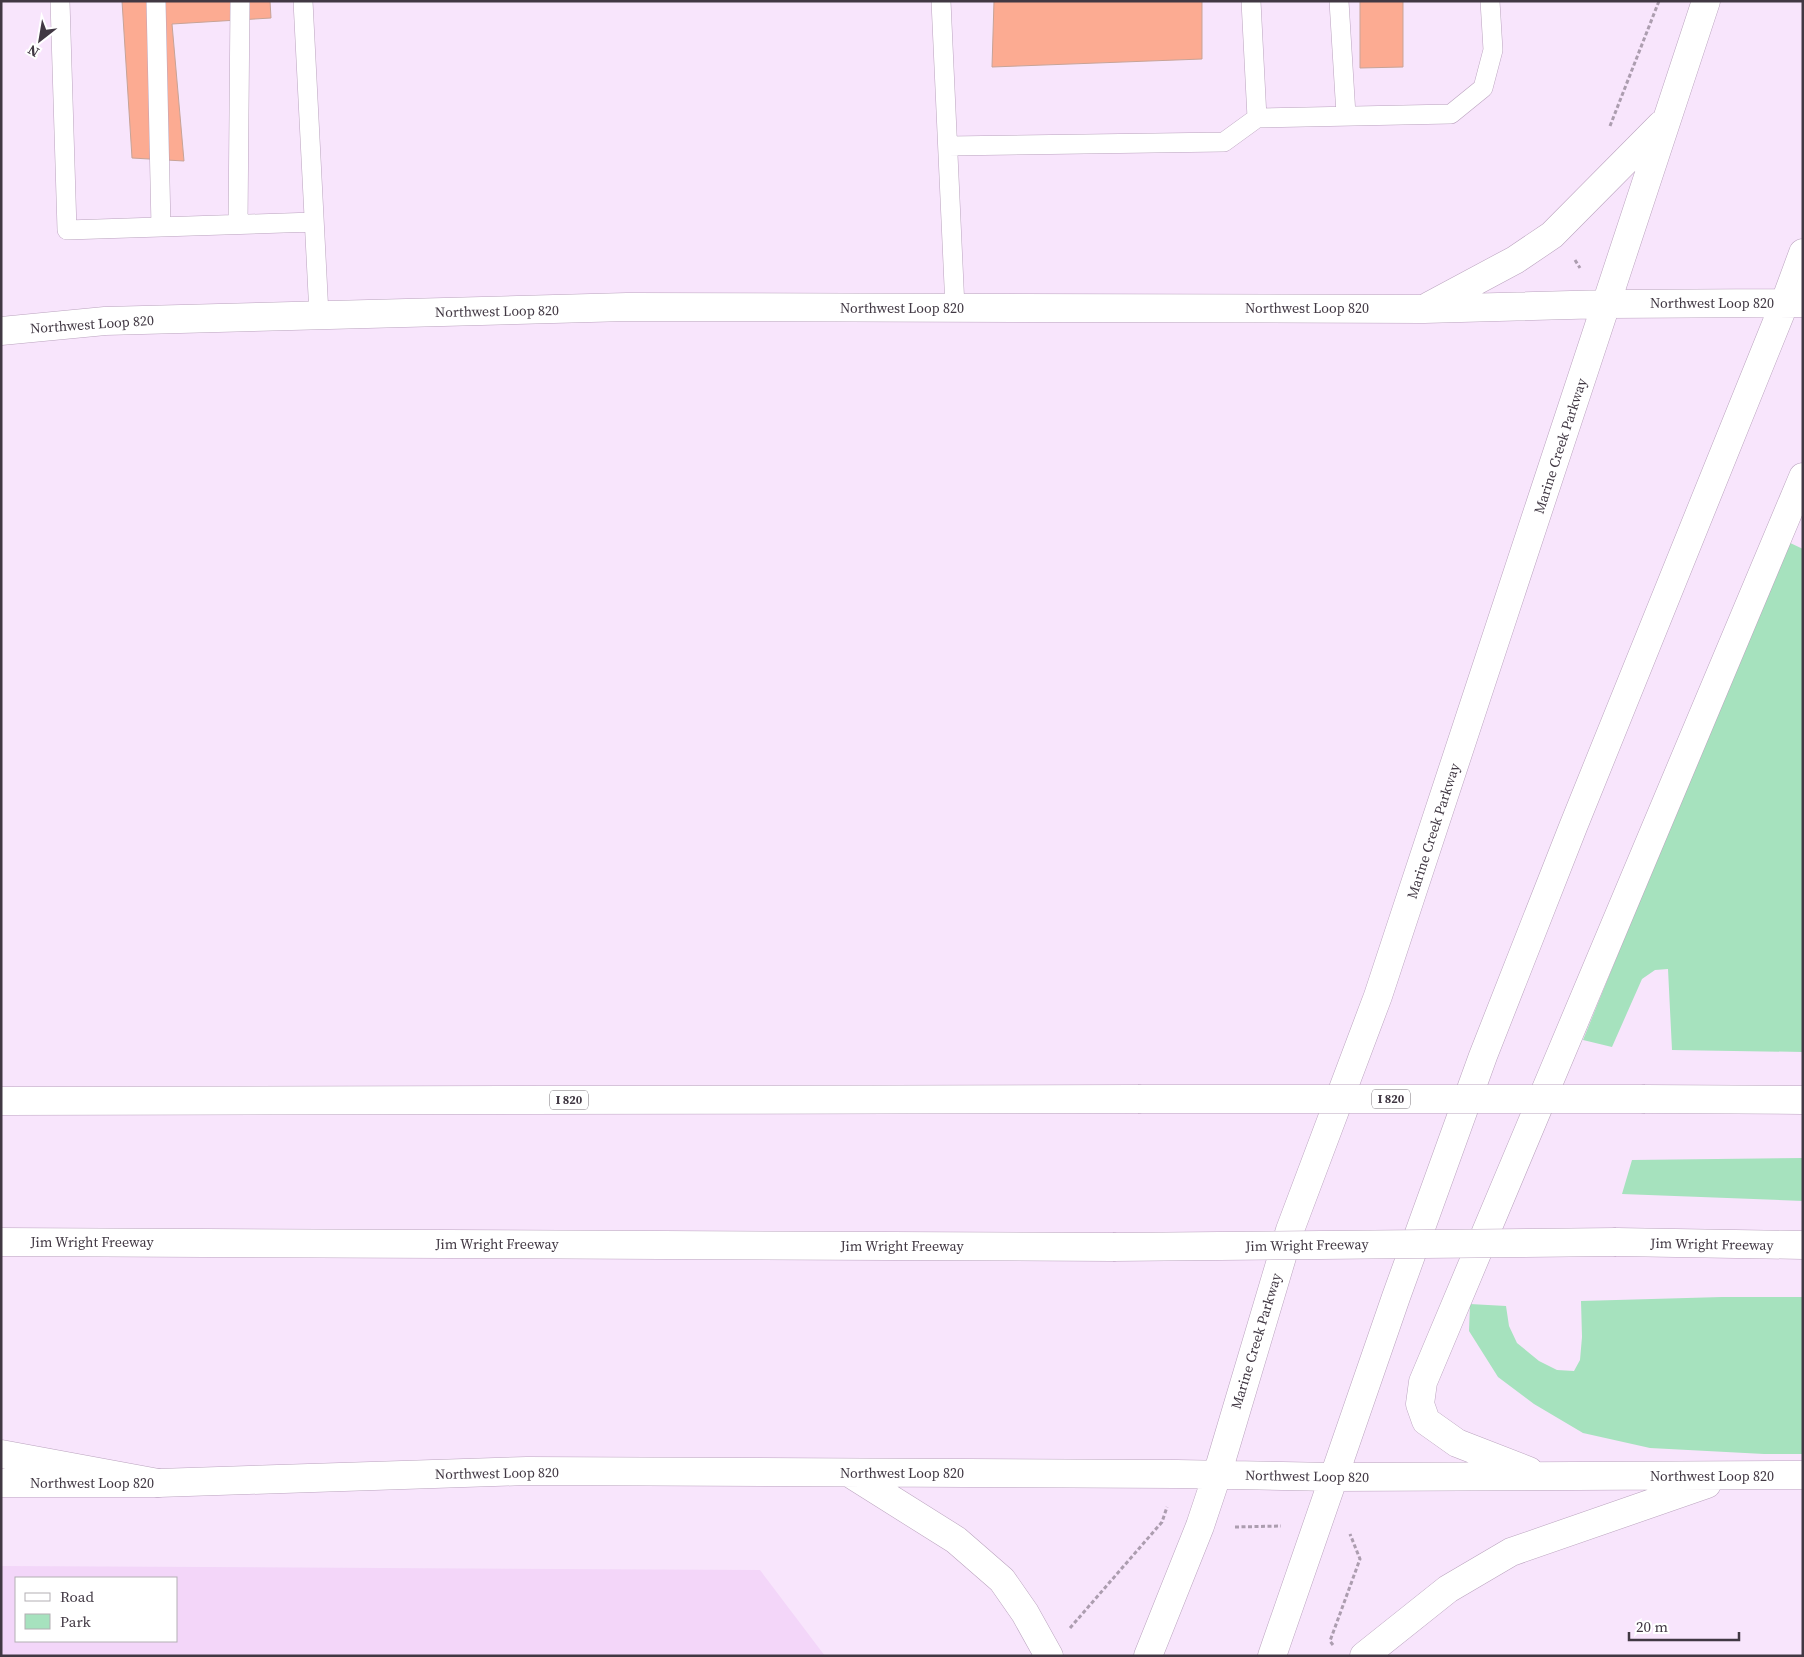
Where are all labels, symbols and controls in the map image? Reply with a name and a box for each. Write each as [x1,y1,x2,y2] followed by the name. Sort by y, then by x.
[15,15,65,65] north arrow
[24,40,43,62] text: N
[1650,293,1774,313] street label: Northwest Loop 820
[840,298,964,318] street label: Northwest Loop 820
[1245,298,1369,318] street label: Northwest Loop 820
[435,300,559,322] street label: Northwest Loop 820
[29,310,155,338] street label: Northwest Loop 820
[1529,375,1592,516] street label: Marine Creek Parkway
[1402,760,1465,901] street label: Marine Creek Parkway
[550,1090,588,1110] road number: I 820
[1372,1090,1410,1108] road number: I 820
[29,1232,154,1252] street label: Jim Wright Freeway
[1649,1233,1775,1255] street label: Jim Wright Freeway
[434,1234,559,1254] street label: Jim Wright Freeway
[1244,1234,1370,1256] street label: Jim Wright Freeway
[839,1236,964,1256] street label: Jim Wright Freeway
[1226,1270,1286,1412] street label: Marine Creek Parkway
[435,1462,559,1484] street label: Northwest Loop 820
[840,1463,964,1483] street label: Northwest Loop 820
[1245,1465,1369,1487] street label: Northwest Loop 820
[1650,1466,1774,1486] street label: Northwest Loop 820
[30,1473,154,1493] street label: Northwest Loop 820
[15,1577,178,1642] legend
[60,1586,94,1607] text: Road
[1629,1610,1739,1642] scale bar
[60,1611,92,1632] text: Park
[1636,1616,1668,1637] text: 20 m

